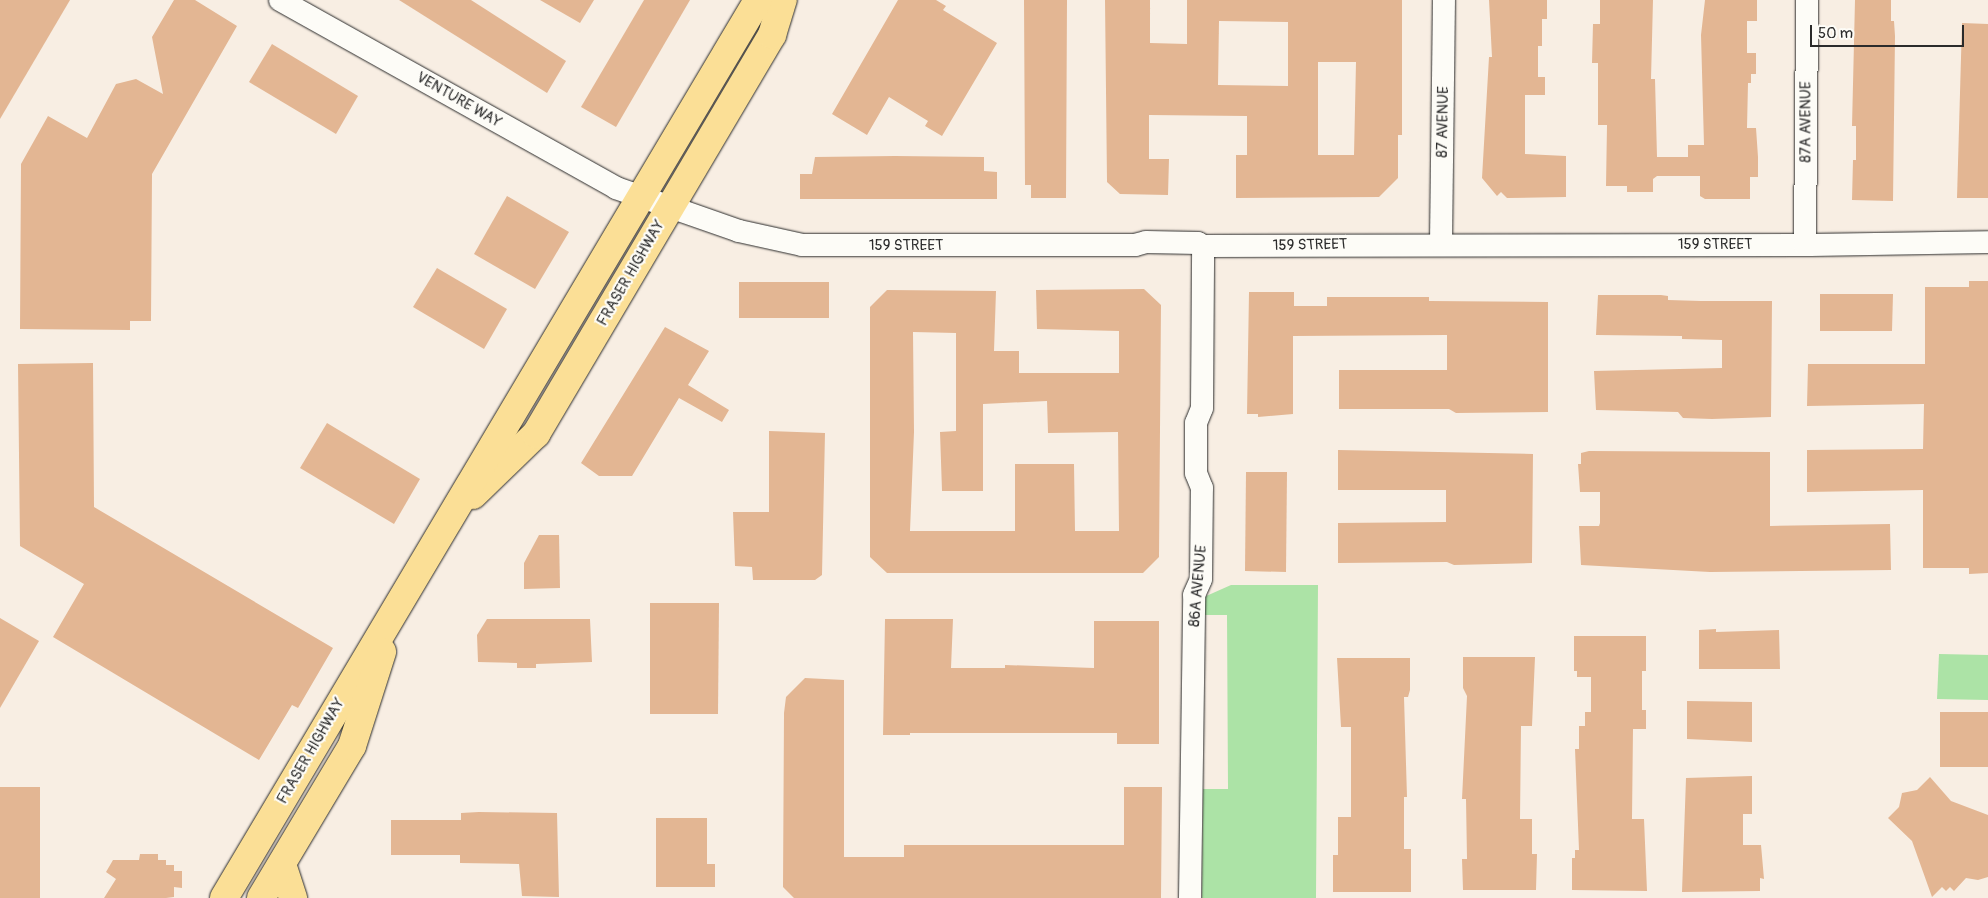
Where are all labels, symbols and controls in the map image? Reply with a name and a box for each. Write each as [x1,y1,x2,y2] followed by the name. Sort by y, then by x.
[1813,15,1967,47] scale bar
[1818,24,1853,43] text: 50 m
[413,68,505,132] street label: VENTURE WAY
[1797,81,1815,163] street label: 87A AVENUE
[1433,86,1453,158] street label: 87 AVENUE
[593,217,669,329] street label: FRASER HIGHWAY
[1273,235,1347,255] street label: 159 STREET
[1678,236,1752,254] street label: 159 STREET
[869,237,943,255] street label: 159 STREET
[1185,544,1211,628] street label: 86A AVENUE
[273,695,349,807] street label: FRASER HIGHWAY

